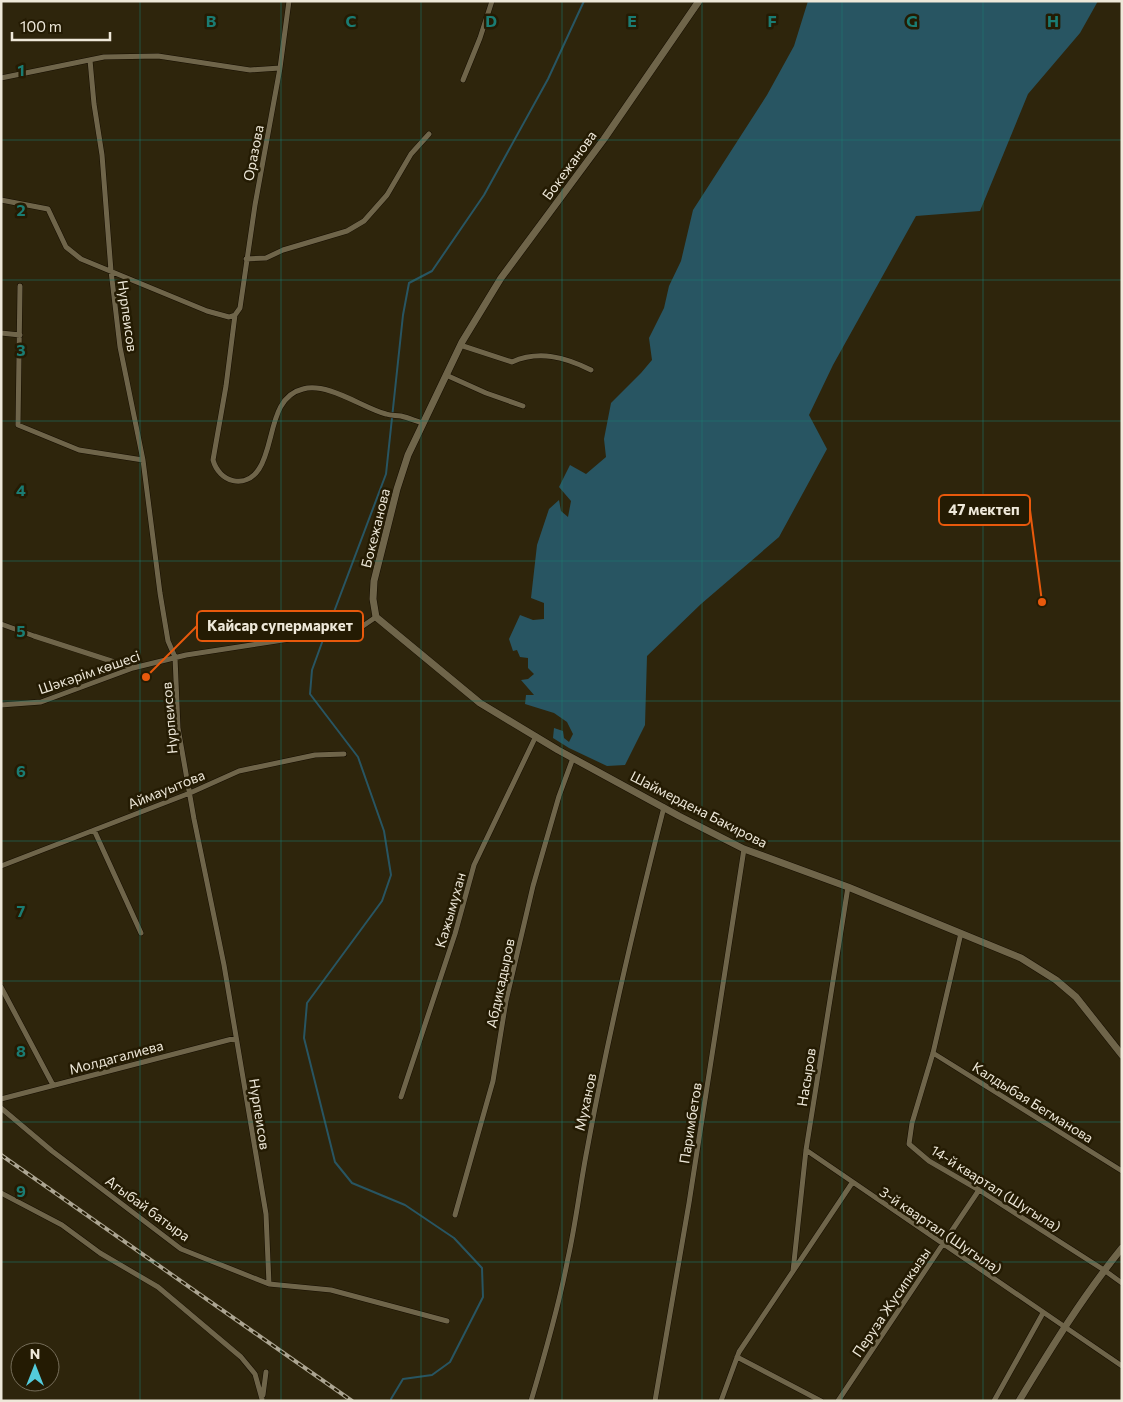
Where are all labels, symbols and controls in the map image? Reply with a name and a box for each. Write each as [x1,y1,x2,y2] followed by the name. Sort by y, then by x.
[12,10,110,42] scale bar
[206,11,217,30] text: B
[346,11,357,30] text: C
[485,11,497,30] text: D
[627,11,637,30] text: E
[767,11,777,30] text: F
[906,11,918,30] text: G
[1047,11,1059,30] text: H
[20,17,62,35] text: 100 m
[17,60,25,79] text: 1
[239,124,267,182] street label: Оразова
[538,127,600,203] street label: Бокежанова
[16,200,26,219] text: 2
[115,279,141,353] street label: Нурпеисов
[16,340,26,359] text: 3
[16,480,26,499] text: 4
[357,487,393,569] street label: Бокежанова
[939,495,1030,525] callout: 47 мектеп
[948,500,1020,518] text: 47 мектеп
[197,611,363,641] callout: Кайсар супермаркет
[207,616,353,634] text: Кайсар супермаркет
[16,621,26,640] text: 5
[36,647,142,697] street label: Шәкәрім көшесі
[157,681,181,755] street label: Нурпеисов
[16,761,26,780] text: 6
[125,766,207,812] street label: Аймауытова
[628,767,770,851] street label: Шаймердена Бакирова
[431,870,469,950] street label: Кажымухан
[17,901,26,920] text: 7
[482,937,518,1029] street label: Абдикадыров
[67,1036,165,1078] street label: Молдагалиева
[16,1041,26,1060] text: 8
[793,1047,819,1107] street label: Насыров
[969,1058,1097,1146] street label: Калдыбая Бегманова
[571,1072,599,1132] street label: Муханов
[246,1077,274,1151] street label: Нурпеисов
[675,1081,705,1165] street label: Паримбетов
[928,1141,1064,1235] street label: 14-й квартал (Шугыла)
[102,1172,194,1244] street label: Агыбай батыра
[16,1181,26,1200] text: 9
[877,1183,1005,1277] street label: 3-й квартал (Шугыла)
[848,1244,934,1360] street label: Перуза Жусипкызы
[10,1342,60,1392] north arrow
[30,1345,40,1362] text: N

